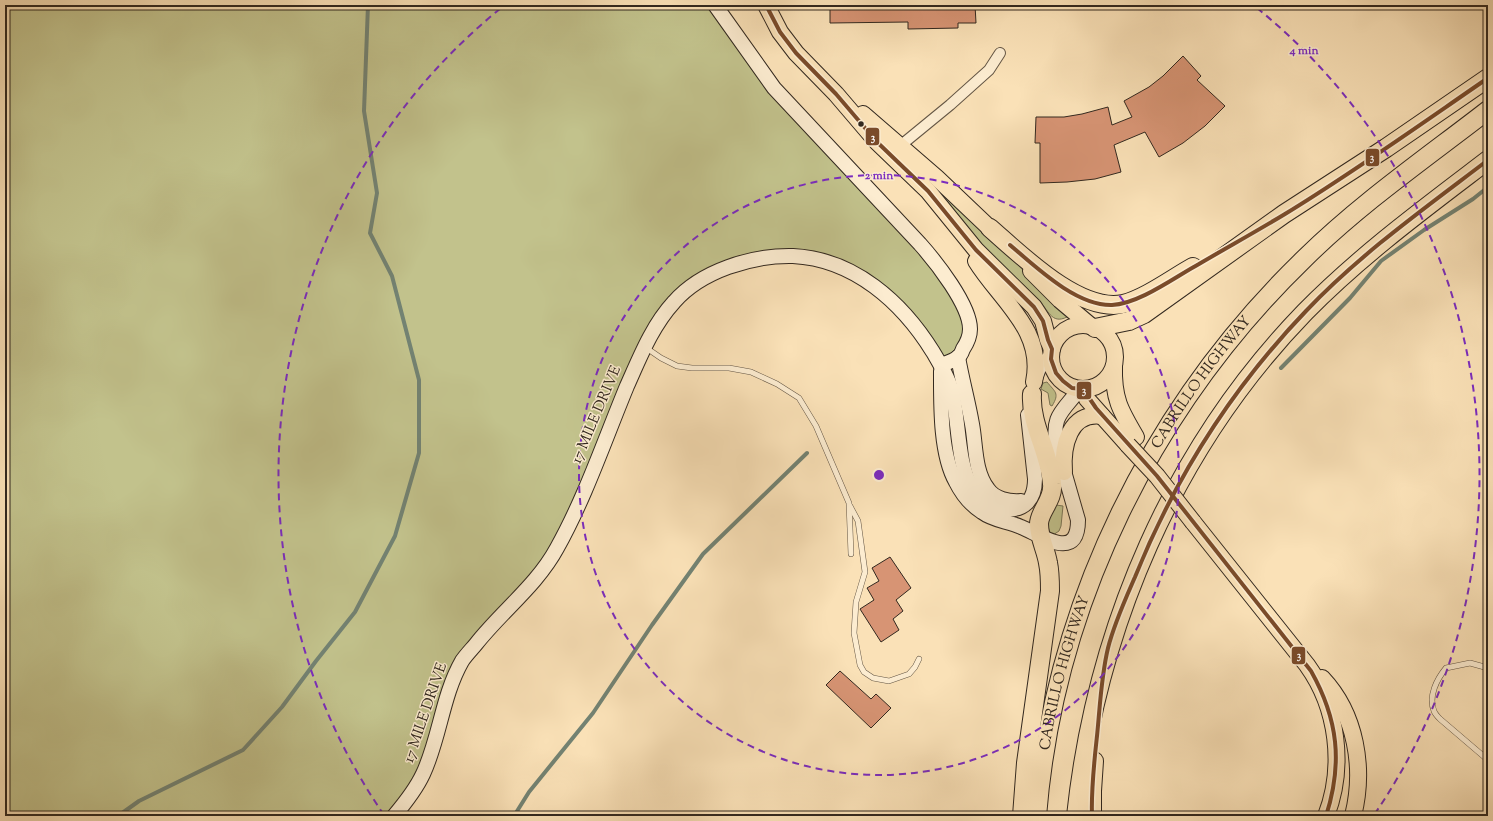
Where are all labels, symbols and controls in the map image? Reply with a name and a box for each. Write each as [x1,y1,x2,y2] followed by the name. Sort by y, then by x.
[1288,42,1319,60] text: 4 min
[856,119,866,129] unlabelled marker
[865,127,880,146] line badge: 3
[871,130,876,146] text: 3
[1365,148,1380,167] line badge: 3
[1370,150,1375,166] text: 3
[865,167,894,185] text: 2 min
[1146,311,1256,453] street label: CABRILLO HIGHWAY
[567,363,627,467] street label: 17 MILE DRIVE
[1076,381,1092,400] line badge: 3
[1082,383,1087,399] text: 3
[872,468,886,482] centre of rings
[1035,592,1095,752] street label: CABRILLO HIGHWAY
[1291,646,1306,665] line badge: 3
[1297,648,1302,664] text: 3
[399,660,453,766] street label: 17 MILE DRIVE

